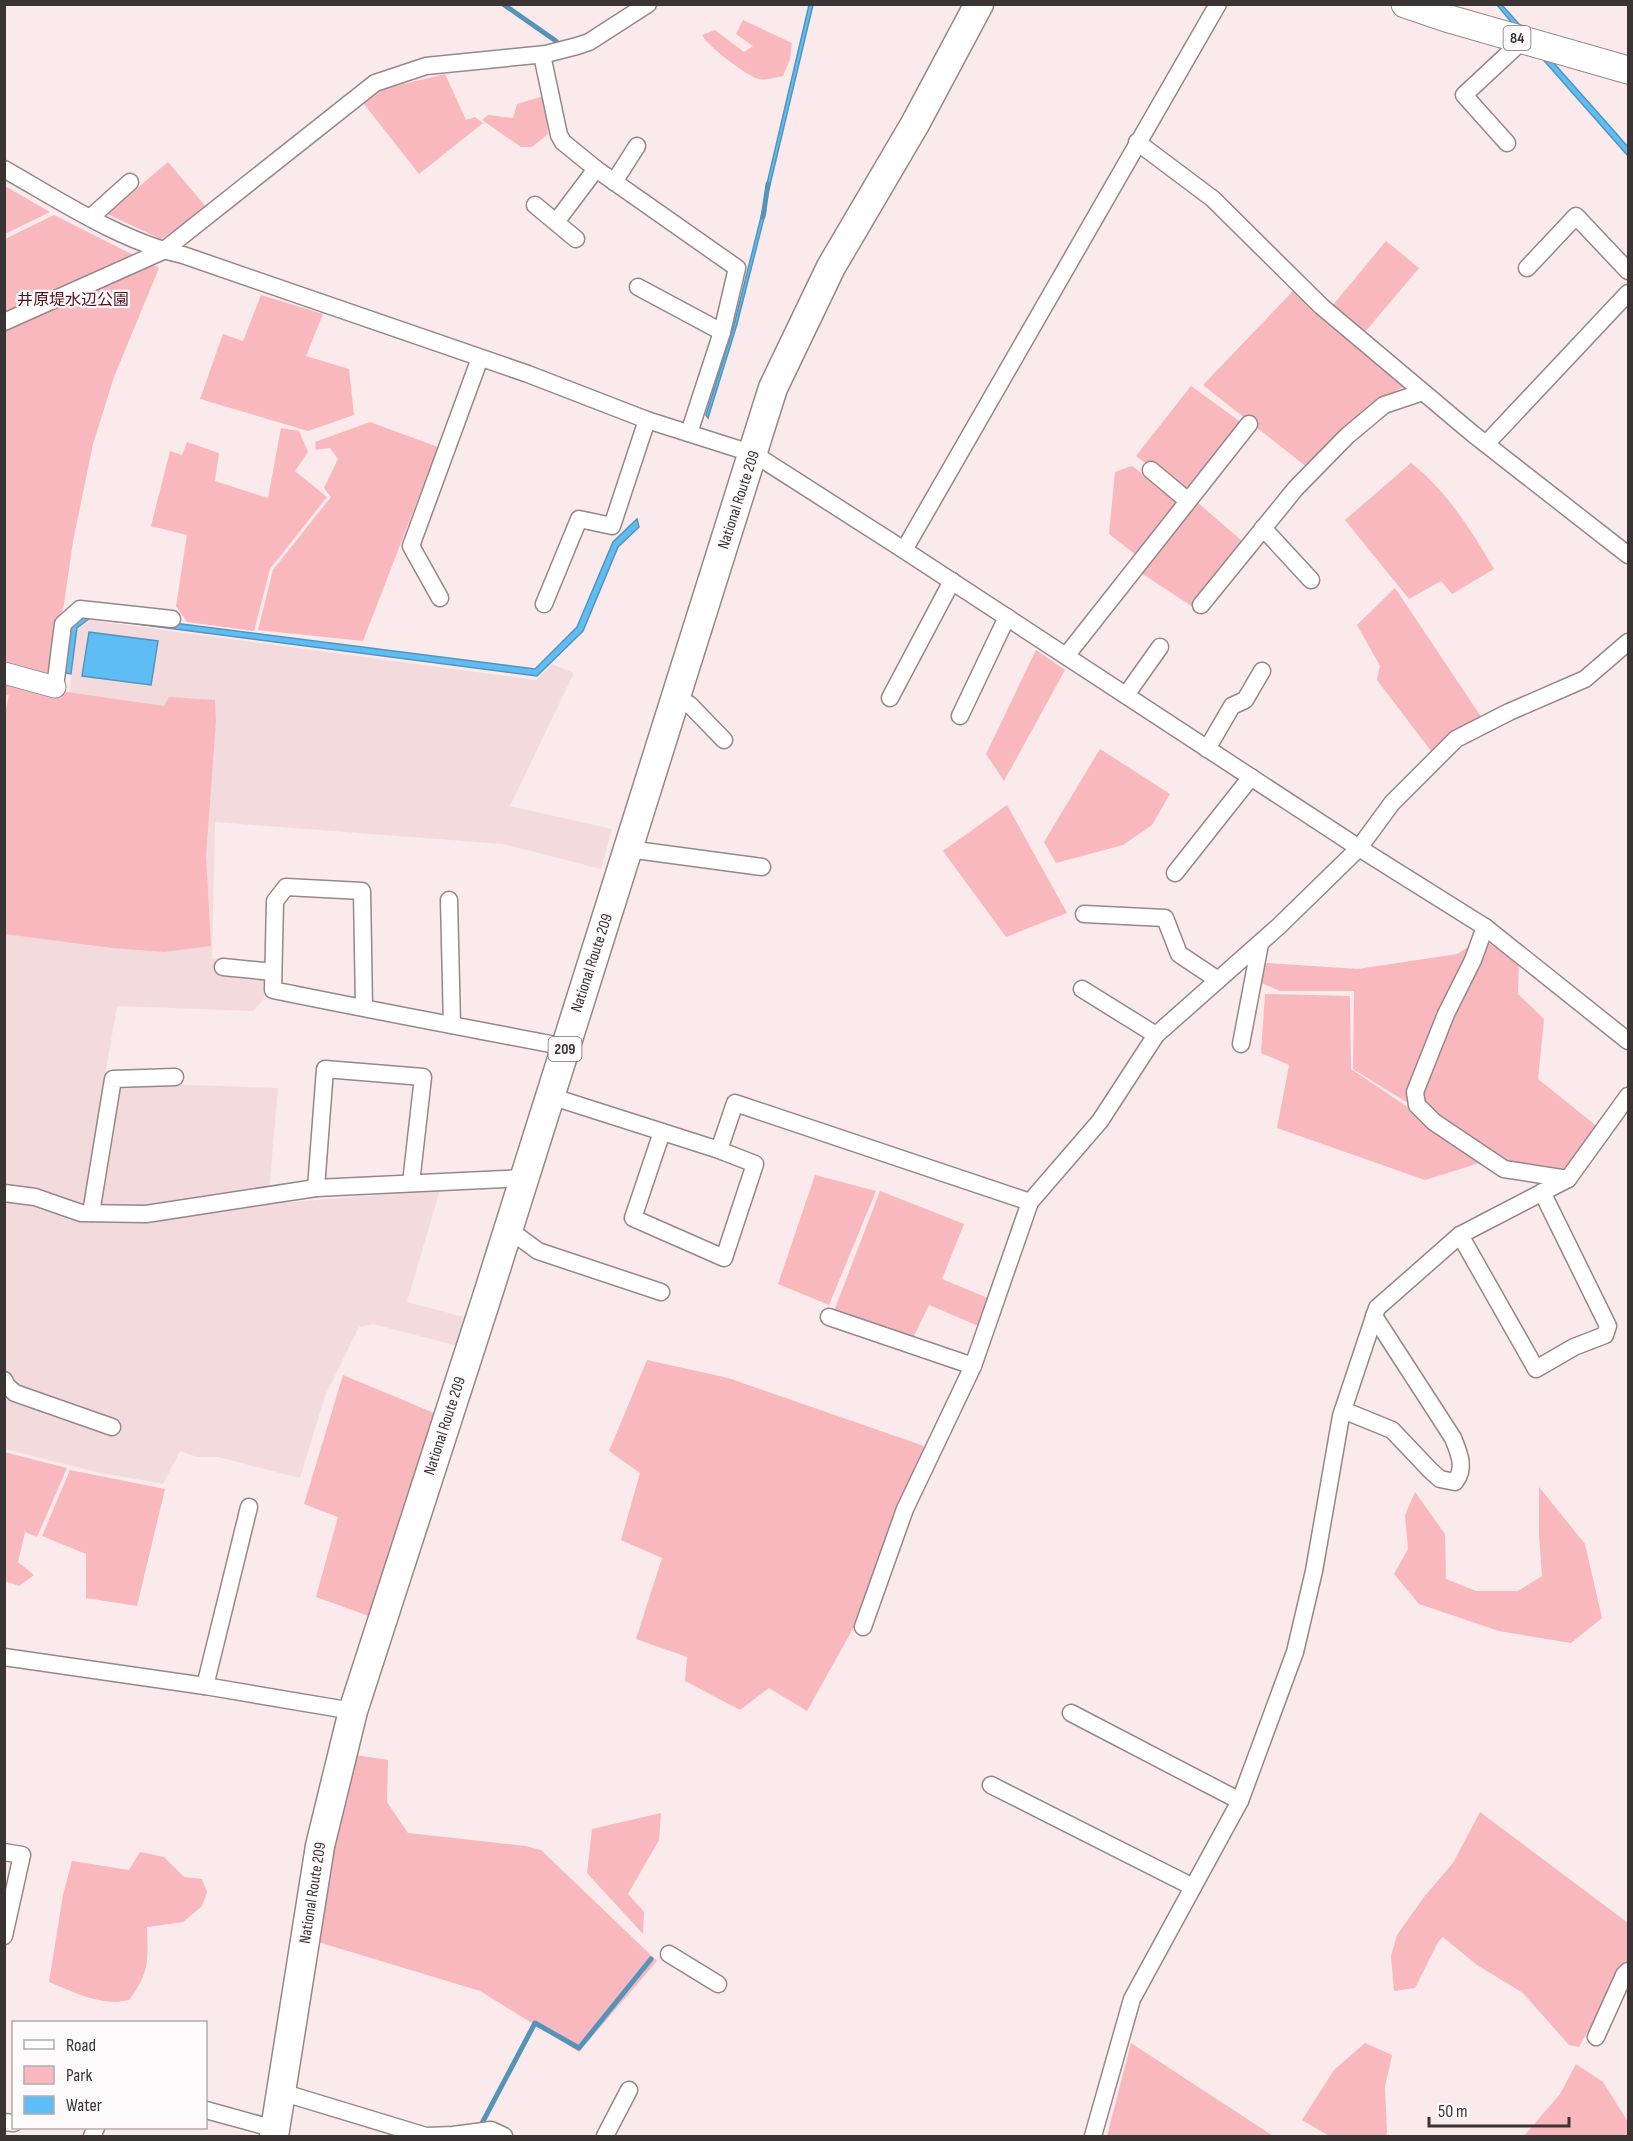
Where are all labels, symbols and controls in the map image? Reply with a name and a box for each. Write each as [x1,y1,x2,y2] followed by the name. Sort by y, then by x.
[1504,26,1530,50] road number: 84
[17,291,129,310] park label: 井原堤水辺公園
[714,448,764,552] street label: National Route 209
[567,911,617,1015] street label: National Route 209
[548,1037,582,1061] road number: 209
[420,1374,470,1478] street label: National Route 209
[296,1841,330,1945] street label: National Route 209
[12,2021,207,2129] legend
[66,2035,96,2056] text: Road
[66,2065,92,2086] text: Park
[1429,2090,1568,2128] scale bar
[66,2095,102,2116] text: Water
[1438,2101,1468,2122] text: 50 m

